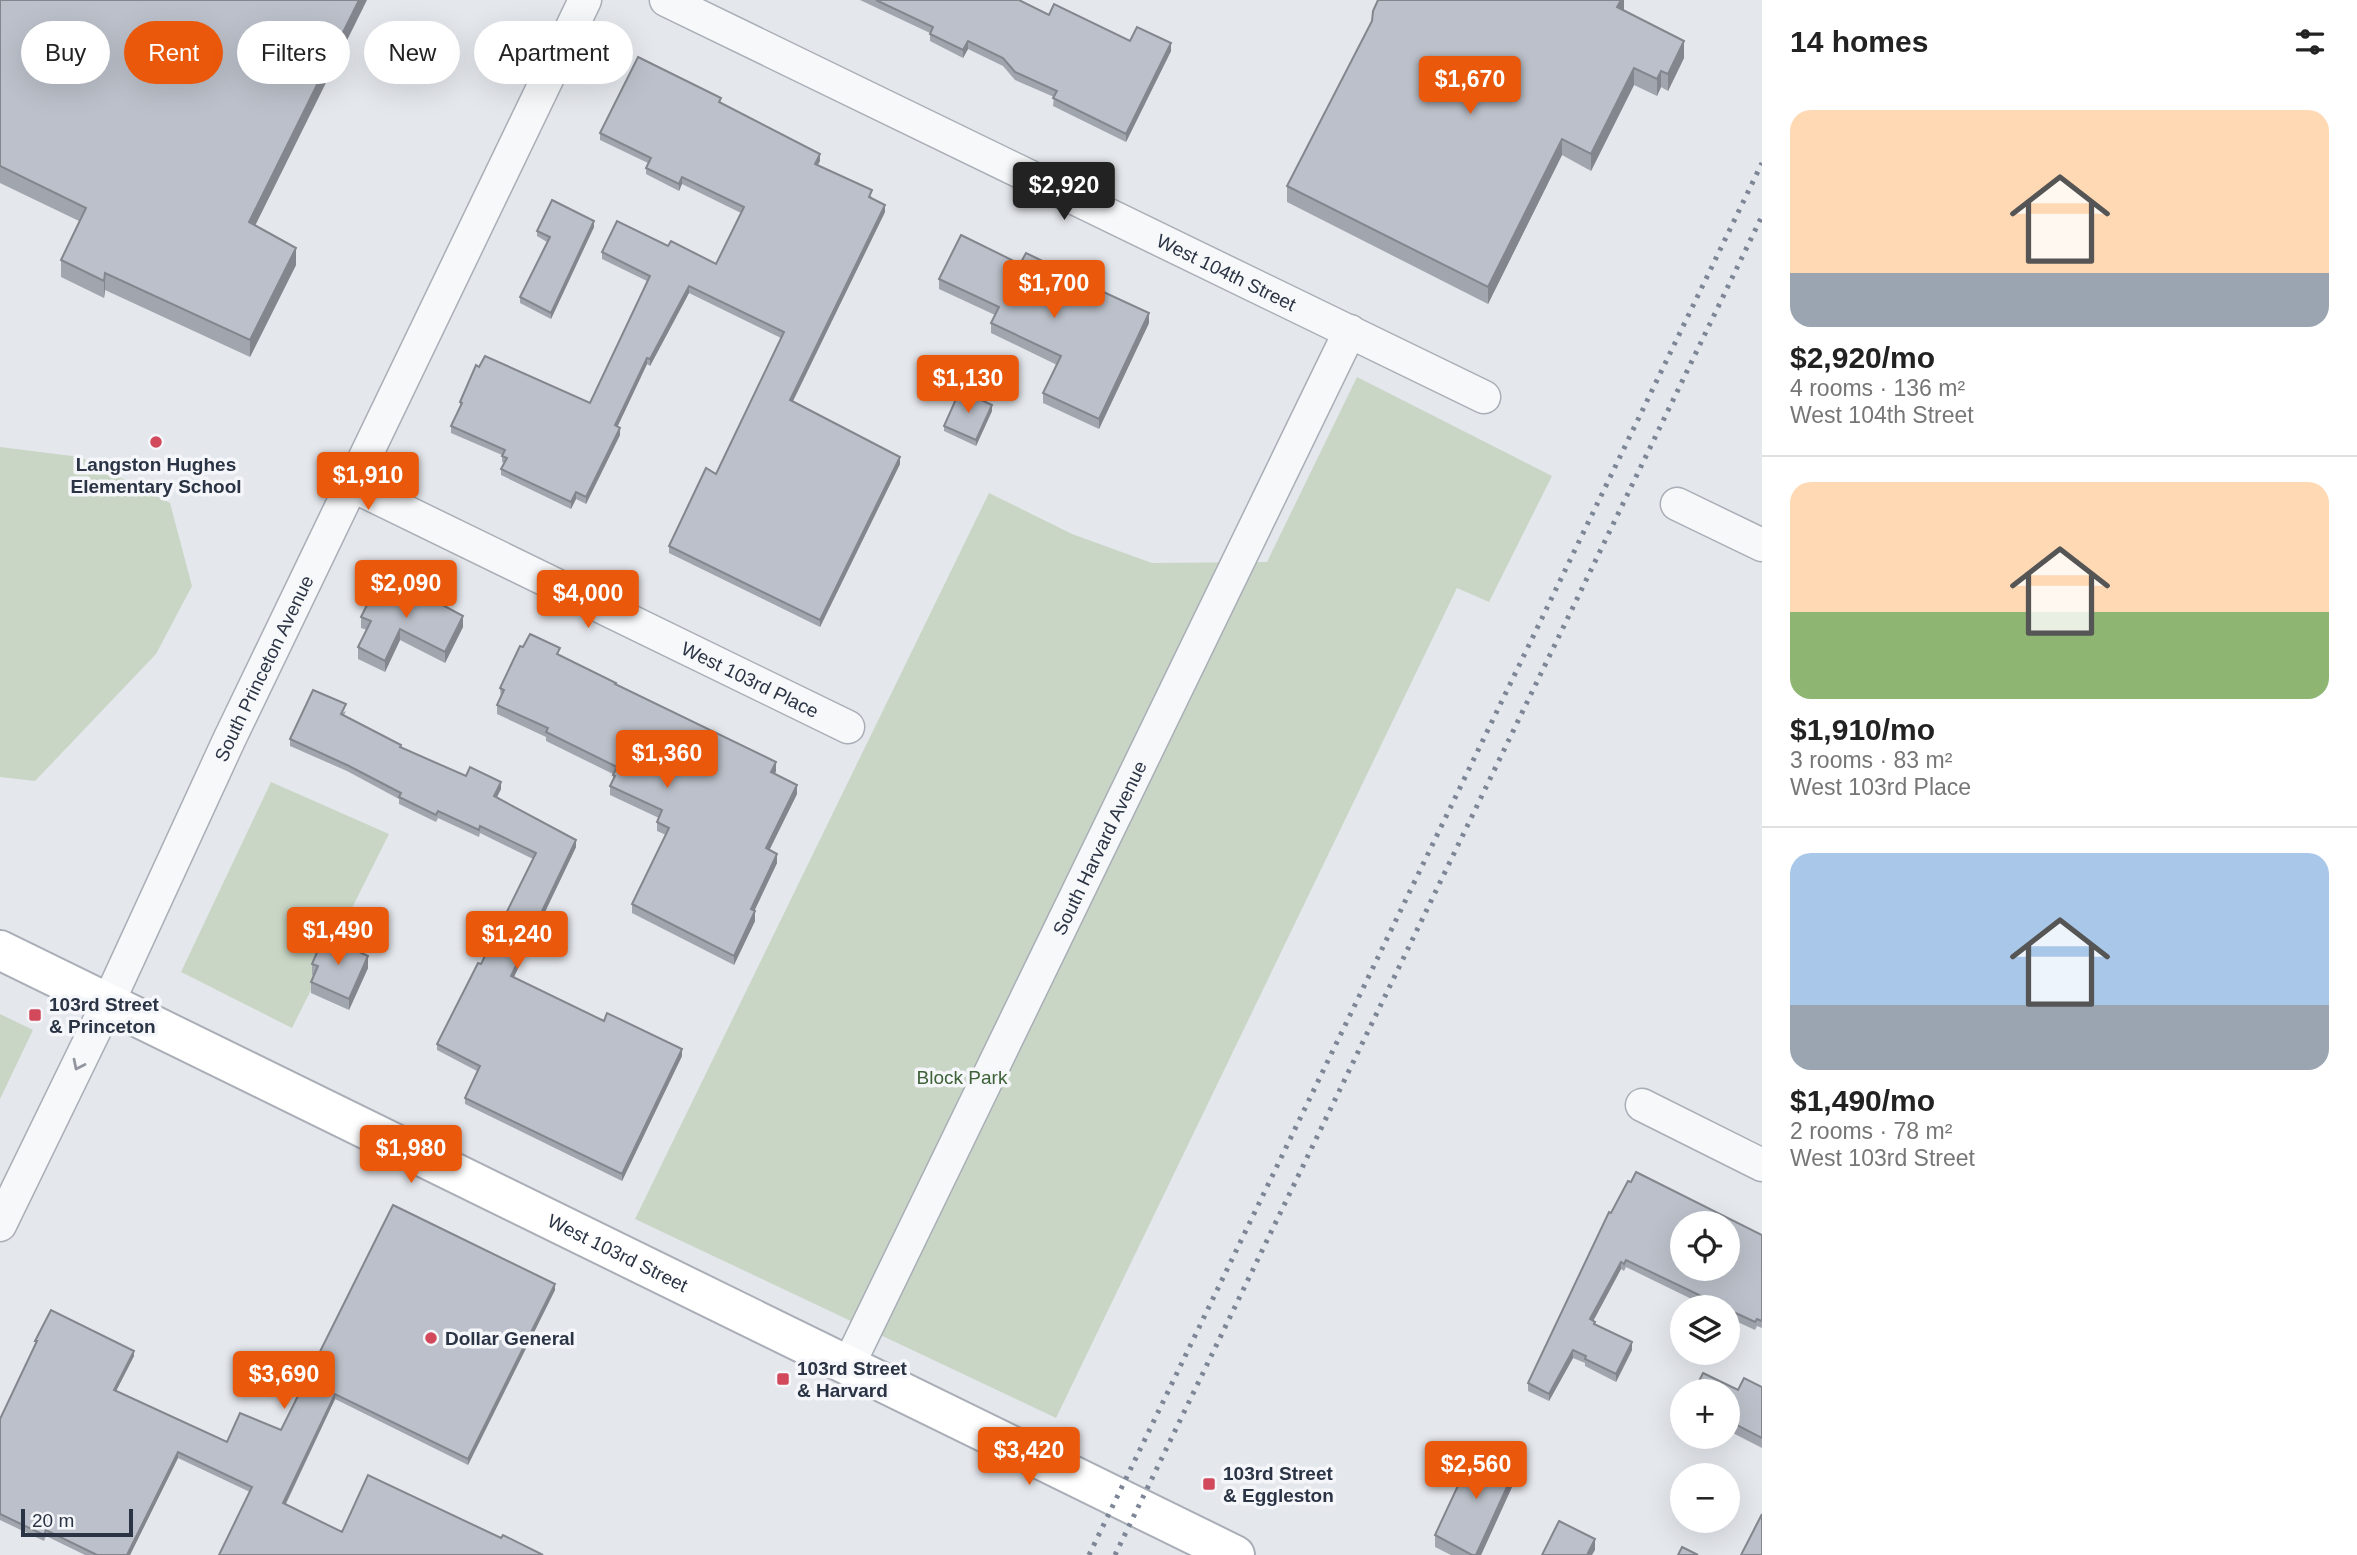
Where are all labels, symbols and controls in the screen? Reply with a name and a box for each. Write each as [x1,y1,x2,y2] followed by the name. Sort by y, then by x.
[21,21,110,84] chip: Buy
[124,21,223,84] chip: Rent
[237,21,350,84] chip: Filters
[364,21,460,84] chip: New
[474,21,633,84] chip: Apartment
[2291,23,2329,61] icon: filters
[1790,25,1928,58] text: 14 homes
[1413,57,1527,116] pin: $1,670
[1435,66,1505,92] text: $1,670
[1997,156,2123,282] icon: home
[1007,162,1121,222] pin: $2,920
[1029,172,1099,198] text: $2,920
[1153,230,1300,315] street label: West 104th Street
[997,260,1111,320] pin: $1,700
[1019,270,1089,296] text: $1,700
[1790,341,1935,374] text: $2,920/mo
[911,356,1025,415] pin: $1,130
[933,365,1003,391] text: $1,130
[1790,375,1965,401] text: 4 rooms · 136 m²
[1790,402,1974,428] text: West 104th Street
[148,434,164,450] marker: Langston Hughes Elementary School
[311,452,425,512] pin: $1,910
[70,454,242,497] place label: Langston Hughes Elementary School
[333,462,403,488] text: $1,910
[1997,528,2123,654] icon: home
[349,560,463,620] pin: $2,090
[371,570,441,596] text: $2,090
[531,570,645,630] pin: $4,000
[211,572,318,765] street label: South Princeton Avenue
[553,580,623,606] text: $4,000
[678,638,822,722] street label: West 103rd Place
[1790,713,1935,746] text: $1,910/mo
[610,730,724,790] pin: $1,360
[632,740,702,766] text: $1,360
[1790,747,1952,773] text: 3 rooms · 83 m²
[1049,757,1151,938] street label: South Harvard Avenue
[1790,774,1971,800] text: West 103rd Place
[1997,899,2123,1025] icon: home
[281,908,395,967] pin: $1,490
[460,912,574,971] pin: $1,240
[303,917,373,943] text: $1,490
[482,921,552,947] text: $1,240
[49,994,160,1037] place label: 103rd Street & Princeton
[27,1007,43,1023] marker: 103rd Street & Princeton
[72,1058,86,1070] one-way arrow
[917,1067,1008,1088] park label: Block Park
[1790,1084,1935,1117] text: $1,490/mo
[1790,1118,1952,1144] text: 2 rooms · 78 m²
[354,1126,468,1185] pin: $1,980
[376,1135,446,1161] text: $1,980
[1790,1145,1975,1171] text: West 103rd Street
[544,1210,692,1296] street label: West 103rd Street
[1670,1211,1740,1533] map controls
[1670,1211,1740,1281] button: locate
[1670,1295,1740,1365] button: layers
[445,1328,575,1349] place label: Dollar General
[423,1330,439,1346] marker: Dollar General
[227,1352,341,1411] pin: $3,690
[797,1358,908,1401] place label: 103rd Street & Harvard
[249,1361,319,1387] text: $3,690
[775,1371,791,1387] marker: 103rd Street & Harvard
[1670,1379,1740,1449] button: +
[972,1428,1086,1487] pin: $3,420
[994,1437,1064,1463] text: $3,420
[1419,1442,1533,1501] pin: $2,560
[1441,1451,1511,1477] text: $2,560
[1223,1463,1334,1506] place label: 103rd Street & Eggleston
[1670,1463,1740,1533] button: −
[1201,1476,1217,1492] marker: 103rd Street & Eggleston
[21,1506,133,1538] scale bar
[32,1510,74,1531] text: 20 m

